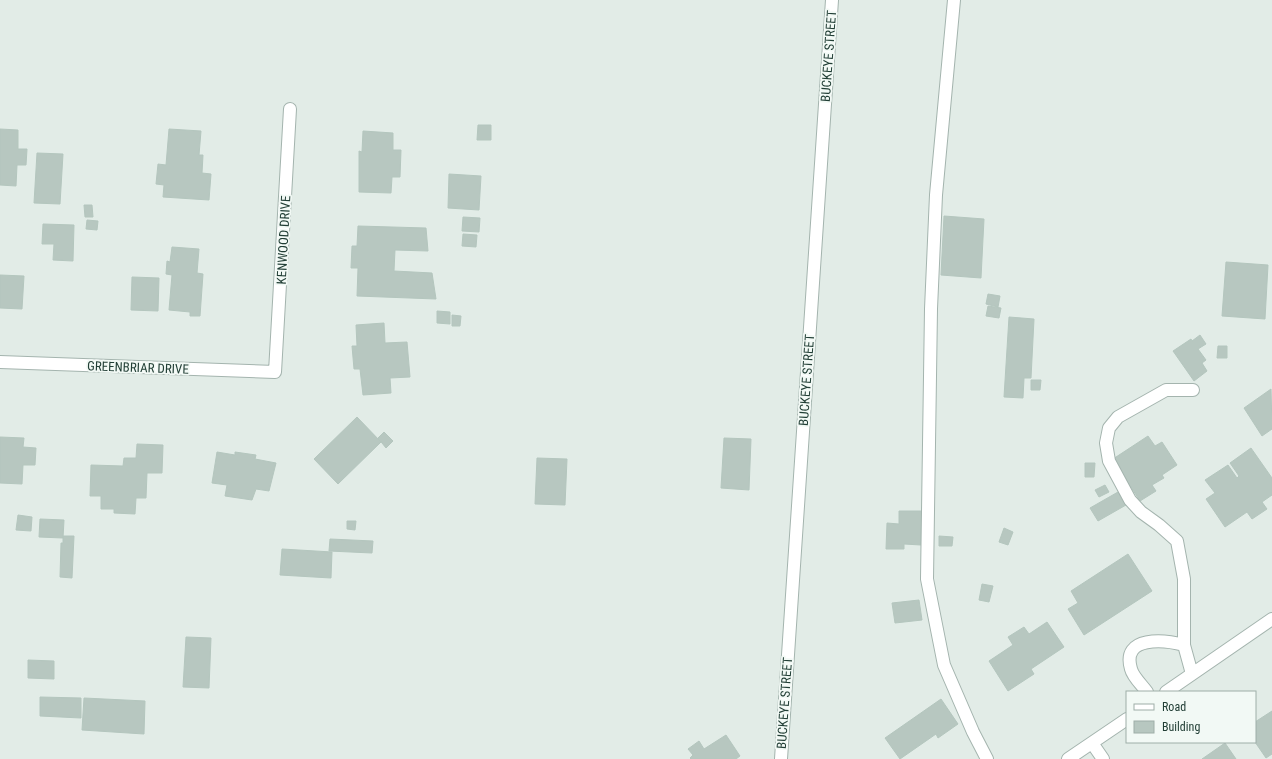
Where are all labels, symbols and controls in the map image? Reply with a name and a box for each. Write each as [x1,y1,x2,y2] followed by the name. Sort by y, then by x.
[818,9,839,102] street label: BUCKEYE STREET
[274,195,293,285] street label: KENWOOD DRIVE
[796,333,817,426] street label: BUCKEYE STREET
[87,358,189,377] street label: GREENBRIAR DRIVE
[774,656,795,749] street label: BUCKEYE STREET
[1126,691,1256,743] legend
[1162,700,1186,714] text: Road
[1162,720,1200,734] text: Building

